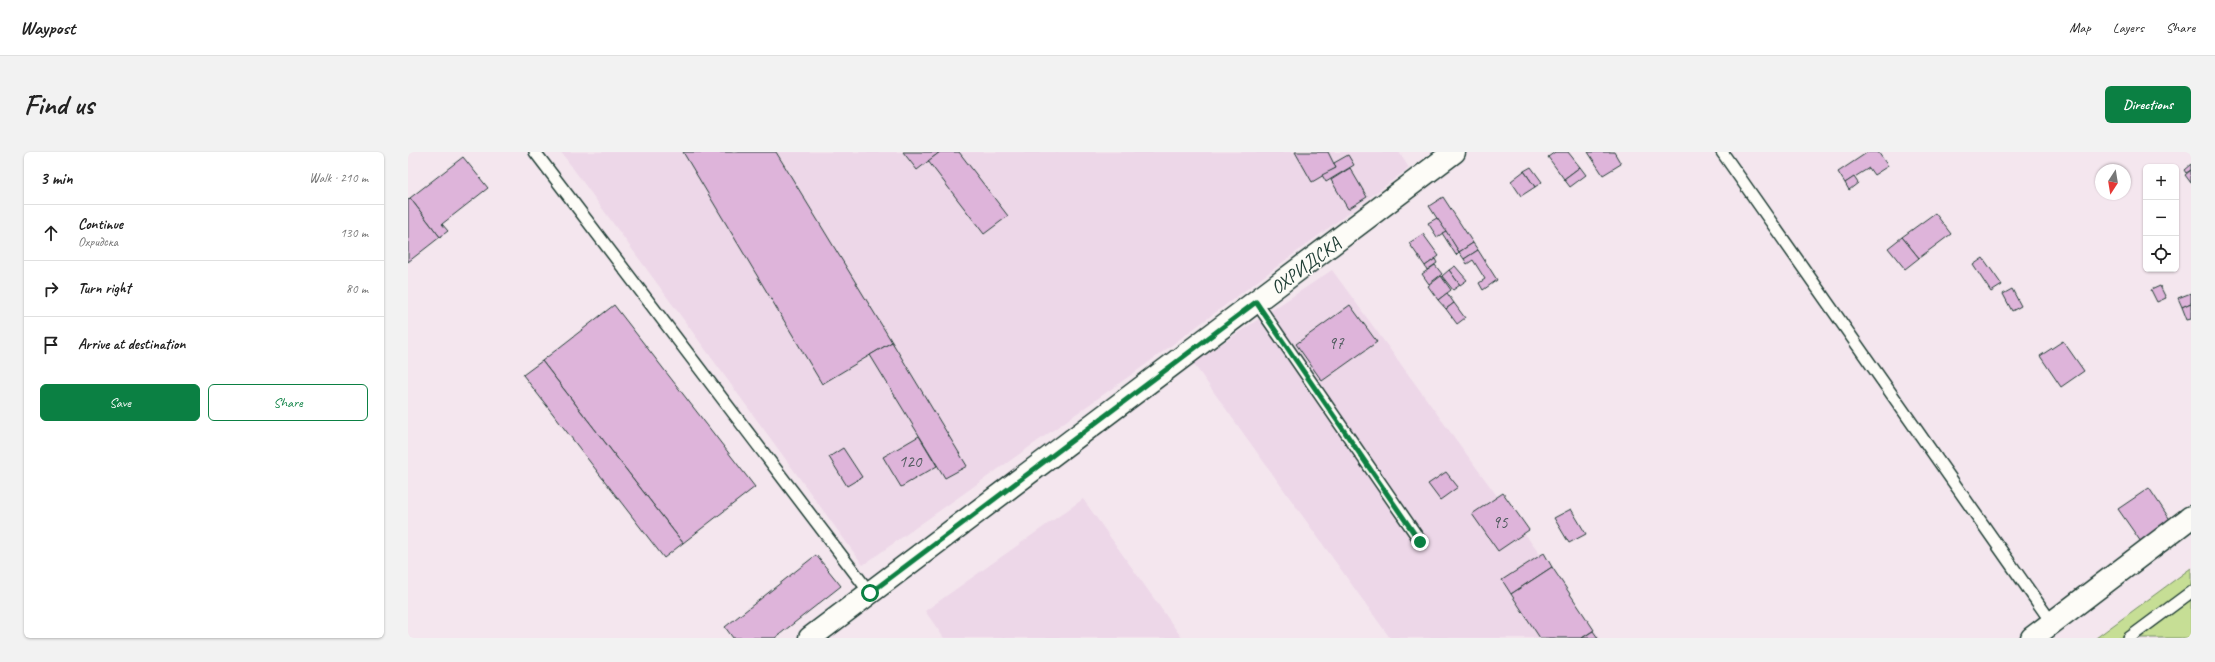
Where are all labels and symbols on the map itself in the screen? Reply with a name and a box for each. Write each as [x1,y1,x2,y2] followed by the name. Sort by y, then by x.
[2095,164,2131,200] north arrow
[1266,231,1346,300] street label: ОХРИДСКА
[1328,333,1345,354] house number: 97
[899,451,923,472] house number: 120
[1492,512,1509,533] house number: 95
[1411,533,1429,551] route end
[861,584,879,602] route start

